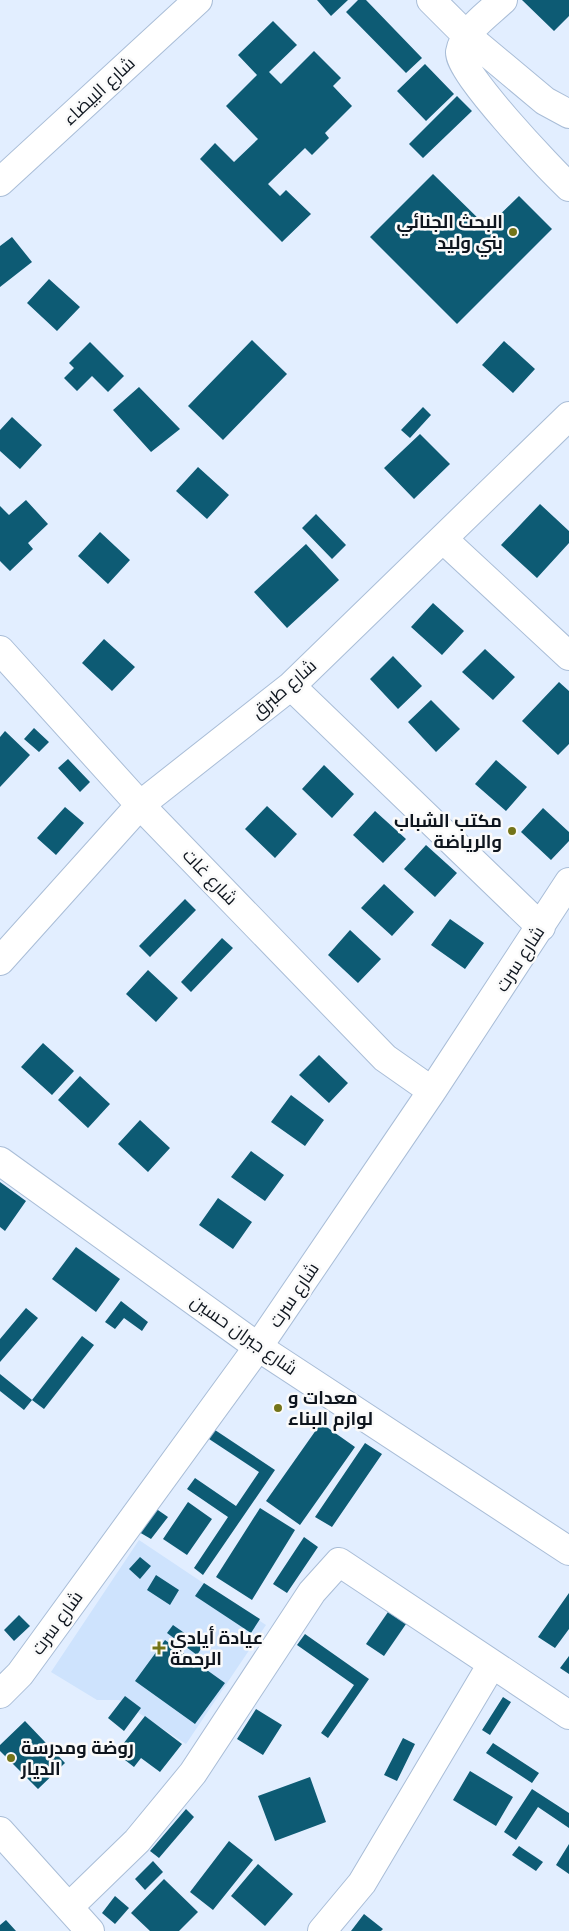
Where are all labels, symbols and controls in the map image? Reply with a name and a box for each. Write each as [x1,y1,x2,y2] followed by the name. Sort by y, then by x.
[58,51,140,131] street label: شارع البيضاء
[397,210,503,258] place label: البحث الجنائي بني وليد
[507,226,519,238] marker: البحث الجنائي بني وليد
[246,654,322,724] street label: شارع طبرق
[394,809,502,853] place label: مكتب الشباب والرياضة
[506,825,518,837] marker: مكتب الشباب والرياضة
[177,844,243,910] street label: شارع غات
[490,922,550,996] street label: شارع سرت
[263,1258,325,1332] street label: شارع سرت
[186,1289,302,1381] street label: شارع جبران حسين
[288,1386,373,1431] place label: معدات و لوازم البناء
[272,1402,284,1414] marker: معدات و لوازم البناء
[26,1586,88,1660] street label: شارع سرت
[170,1625,263,1670] place label: عيادة أيادي الرحمة
[152,1641,166,1655] marker: عيادة أيادي الرحمة
[20,1736,134,1780] place label: روضة ومدرسة الديار
[5,1752,17,1764] marker: روضة ومدرسة الديار

